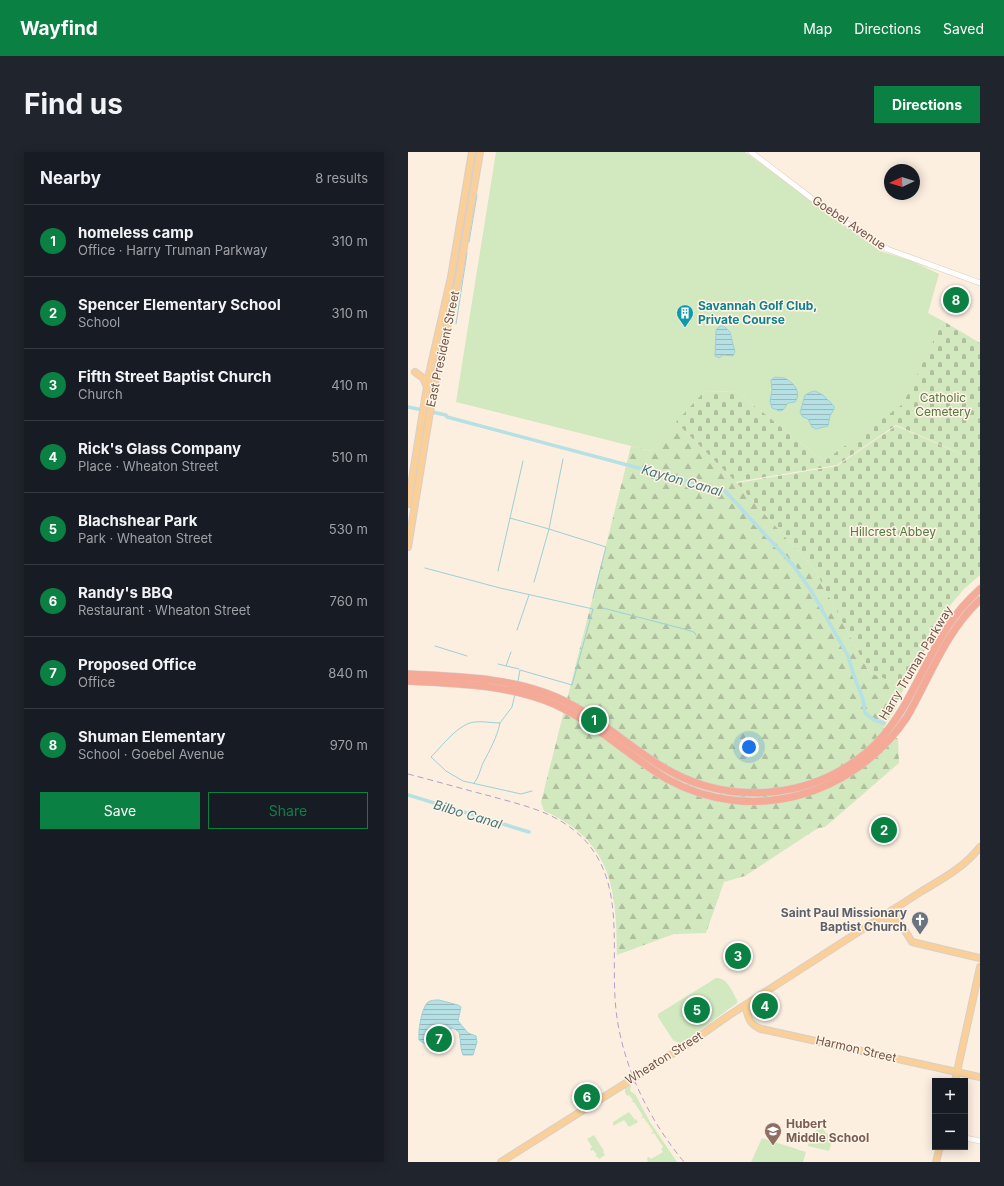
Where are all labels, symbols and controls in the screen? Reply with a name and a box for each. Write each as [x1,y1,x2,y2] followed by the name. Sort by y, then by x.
[20,17,98,40] text: Wayfind
[803,20,832,37] text: Map
[854,20,921,37] text: Directions
[943,20,984,37] text: Saved
[874,86,980,123] button: Directions
[24,87,123,121] text: Find us
[884,164,920,200] north arrow
[40,168,101,188] text: Nearby
[315,170,368,186] text: 8 results
[809,192,889,253] street label: Goebel Avenue
[78,223,193,242] text: homeless camp
[50,233,56,249] text: 1
[331,233,368,249] text: 310 m
[78,242,268,258] text: Office · Harry Truman Parkway
[943,285,969,315] pin: 8
[423,289,462,408] street label: East President Street
[78,295,281,314] text: Spencer Elementary School
[698,298,817,327] place label: Savannah Golf Club, Private Course
[675,303,695,328] building icon: Savannah Golf Club, Private Course
[49,305,57,321] text: 2
[331,305,368,321] text: 310 m
[78,314,120,330] text: School
[78,367,271,386] text: Fifth Street Baptist Church
[49,377,57,393] text: 3
[331,377,368,393] text: 410 m
[78,386,123,402] text: Church
[915,390,971,419] park label: Catholic Cemetery
[78,439,241,458] text: Rick's Glass Company
[49,449,57,465] text: 4
[332,449,368,465] text: 510 m
[78,458,218,474] text: Place · Wheaton Street
[640,461,725,499] water label: Kayton Canal
[78,511,197,530] text: Blachshear Park
[49,521,57,537] text: 5
[329,521,368,537] text: 530 m
[850,524,936,539] park label: Hillcrest Abbey
[78,530,212,546] text: Park · Wheaton Street
[78,583,173,602] text: Randy's BBQ
[49,593,57,609] text: 6
[330,593,368,609] text: 760 m
[78,602,251,618] text: Restaurant · Wheaton Street
[876,603,956,722] street label: Harry Truman Parkway
[78,655,196,674] text: Proposed Office
[49,665,57,681] text: 7
[328,665,368,681] text: 840 m
[78,674,115,690] text: Office
[581,705,607,735] pin: 1
[78,727,226,746] text: Shuman Elementary
[49,737,57,753] text: 8
[330,737,368,753] text: 970 m
[739,737,759,757] your location
[78,746,224,762] text: School · Goebel Avenue
[40,792,200,829] button: Save
[208,792,368,829] button: Share
[432,796,505,832] water label: Bilbo Canal
[871,815,897,845] pin: 2
[781,905,908,934] place label: Saint Paul Missionary Baptist Church
[910,910,930,935] church icon: Saint Paul Missionary Baptist Church
[725,941,751,971] pin: 3
[752,991,778,1021] pin: 4
[684,995,710,1025] pin: 5
[426,1024,452,1054] pin: 7
[622,1028,705,1087] street label: Wheaton Street
[814,1032,898,1065] street label: Harmon Street
[932,1078,968,1150] map controls
[932,1078,968,1114] button: +
[574,1082,600,1112] pin: 6
[932,1114,968,1150] button: −
[786,1116,869,1145] place label: Hubert Middle School
[763,1121,783,1146] school or university icon: Hubert Middle School

